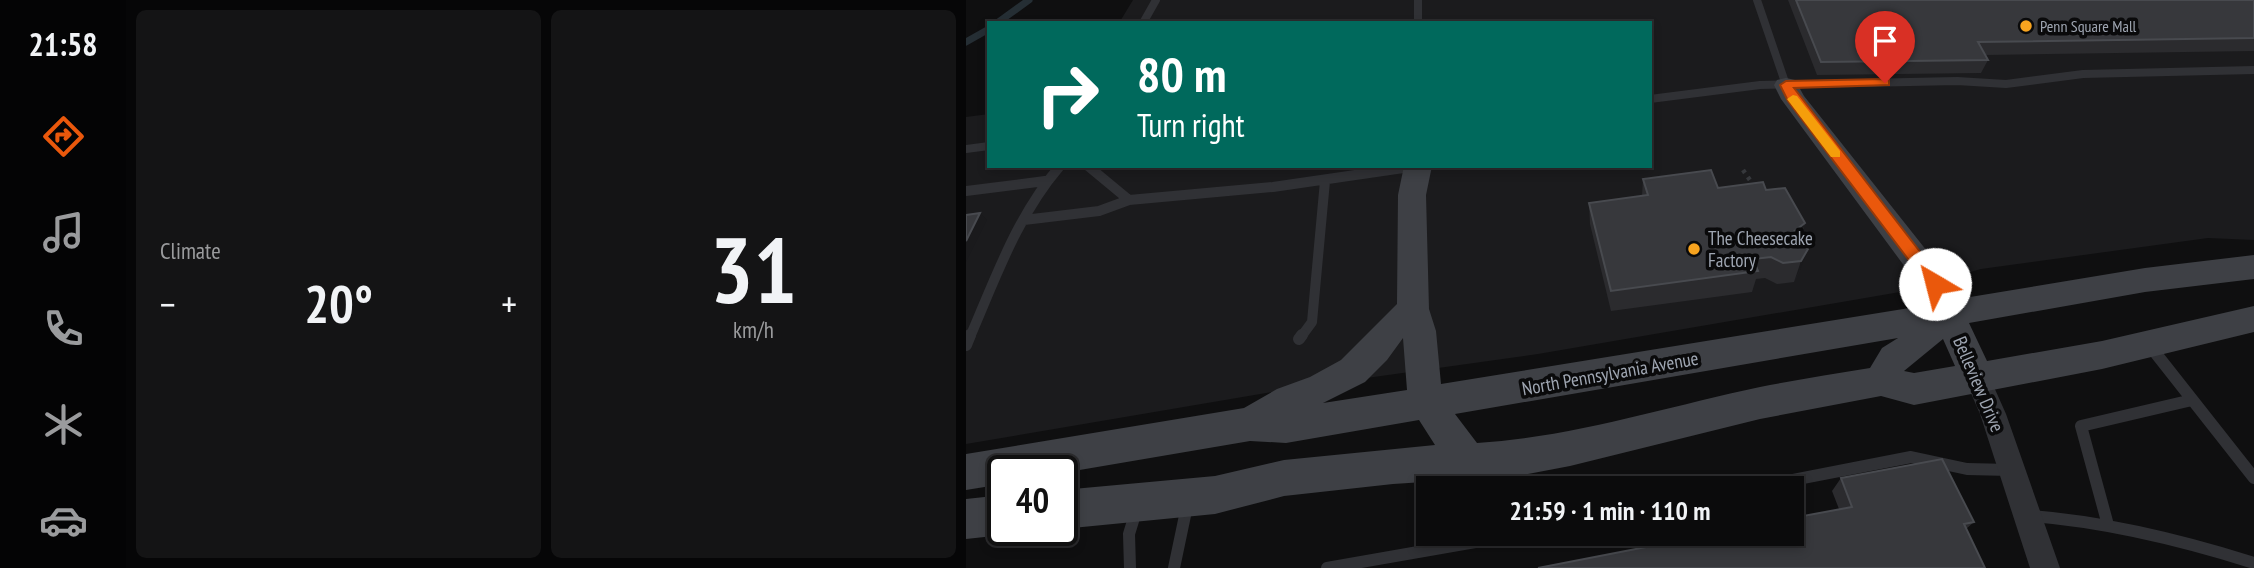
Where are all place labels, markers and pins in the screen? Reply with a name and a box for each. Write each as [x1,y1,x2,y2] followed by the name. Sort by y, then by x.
[1855,11,1915,83] pin
[2040,16,2137,36] place label: Penn Square Mall
[2018,18,2034,34] marker: Penn Square Mall
[1708,226,1813,272] place label: The Cheesecake Factory
[1686,241,1702,257] marker: The Cheesecake Factory

